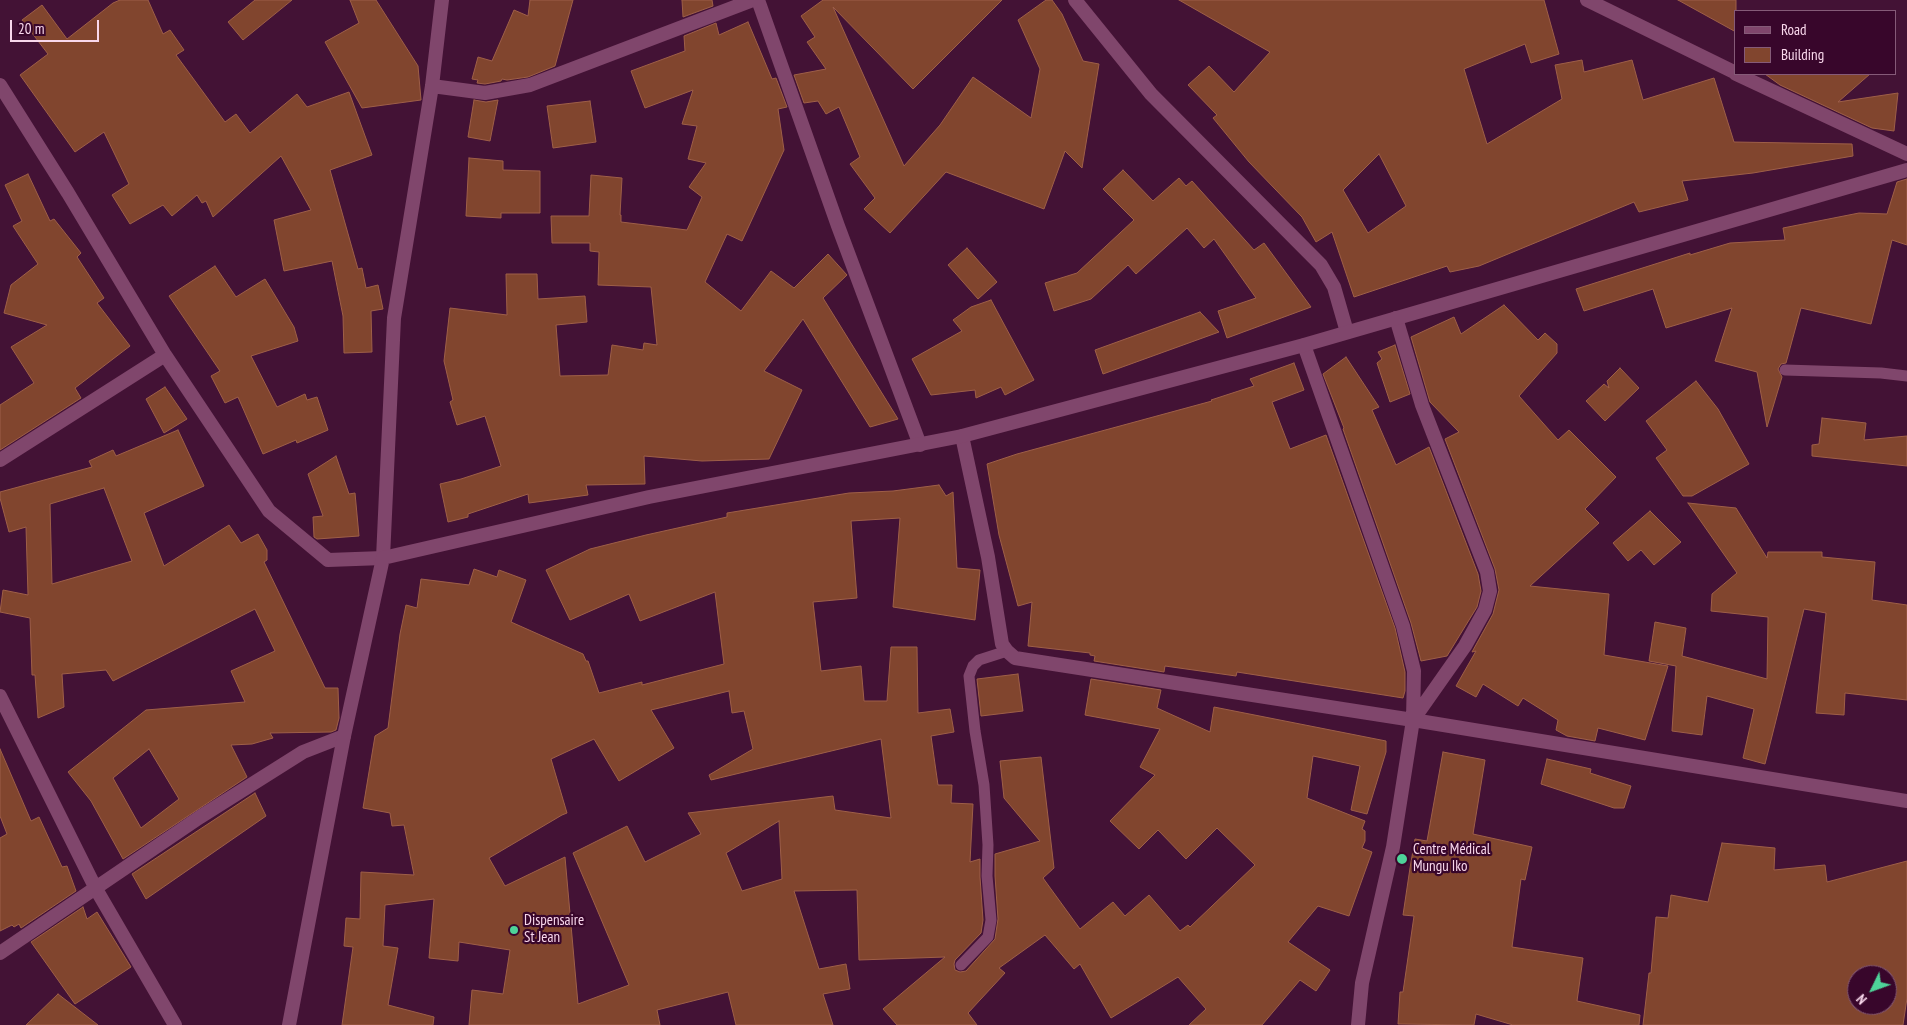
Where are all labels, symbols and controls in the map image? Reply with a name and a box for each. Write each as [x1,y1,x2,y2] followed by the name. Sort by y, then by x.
[12,10,101,42] scale bar
[1734,10,1897,75] legend
[18,19,44,38] text: 20 m
[1781,20,1807,39] text: Road
[1781,45,1824,64] text: Building
[1413,841,1490,876] place label: Centre Médical Mungu Iko
[1395,852,1409,866] marker: Centre Médical Mungu Iko
[524,912,584,947] place label: Dispensaire St Jean
[508,924,520,936] marker: Dispensaire St Jean
[1847,965,1897,1015] north arrow
[1852,991,1871,1008] text: N

